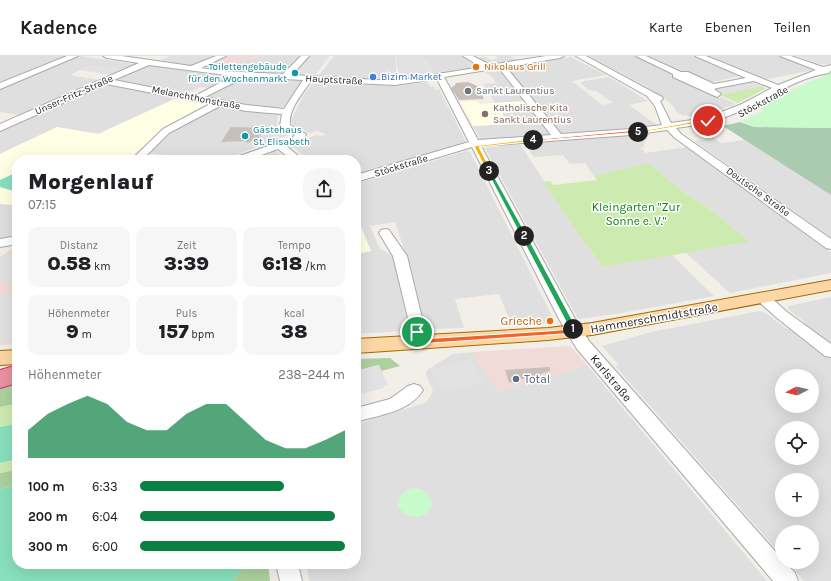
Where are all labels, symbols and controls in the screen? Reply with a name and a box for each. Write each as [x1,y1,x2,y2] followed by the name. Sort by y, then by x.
[20,17,97,39] text: Kadence
[649,19,683,36] text: Karte
[705,19,752,36] text: Ebenen
[774,19,811,36] text: Teilen
[188,61,287,85] place label: Toilettengebäude für den Wochenmarkt
[484,61,546,73] place label: Nikolaus Grill
[471,62,481,72] marker: Nikolaus Grill
[290,68,300,78] marker: Toilettengebäude für den Wochenmarkt
[381,71,442,83] place label: Bizim Market
[33,72,115,118] street label: Unser-Fritz-Straße
[368,72,378,82] marker: Bizim Market
[305,73,363,87] street label: Hauptstraße
[151,84,241,112] street label: Melanchthonstraße
[736,84,790,120] street label: Stöckstraße
[476,85,554,97] place label: Sankt Laurentius
[463,86,473,96] marker: Sankt Laurentius
[493,102,571,126] place label: Katholische Kita Sankt Laurentius
[691,104,725,138] pin
[480,109,490,119] marker: Katholische Kita Sankt Laurentius
[697,110,719,132] icon: check
[628,122,648,142] pin: 5
[253,124,310,148] place label: Gästehaus St. Elisabeth
[635,125,641,138] text: 5
[523,130,543,150] pin: 4
[240,131,250,141] marker: Gästehaus St. Elisabeth
[530,133,536,146] text: 4
[373,152,429,180] street label: Stöckstraße
[479,161,499,181] pin: 3
[486,164,492,177] text: 3
[724,165,792,219] street label: Deutsche Straße
[303,168,345,210] button: share
[28,169,153,195] text: Morgenlauf
[28,197,56,212] text: 07:15
[592,200,681,228] park label: Kleingarten "Zur Sonne e. V."
[514,226,534,246] pin: 2
[521,229,527,242] text: 2
[60,239,98,252] text: Distanz
[177,239,196,252] text: Zeit
[278,239,311,252] text: Tempo
[47,252,91,275] text: 0.58
[164,252,209,275] text: 3:39
[262,252,302,275] text: 6:18
[91,260,110,273] text: km
[302,260,326,273] text: /km
[589,300,719,336] street label: Hammerschmidtstraße
[48,307,110,320] text: Höhenmeter
[176,307,197,320] text: Puls
[284,307,305,320] text: kcal
[501,314,542,328] place label: Grieche
[400,315,434,349] pin
[545,316,555,326] marker: Grieche
[563,319,583,339] pin: 1
[66,320,79,343] text: 9
[158,320,189,343] text: 157
[281,320,308,343] text: 38
[406,321,428,343] icon: arrive
[571,322,575,335] text: 1
[79,328,92,341] text: m
[189,328,215,341] text: bpm
[587,352,635,404] street label: Karlstraße
[28,367,101,382] text: Höhenmeter
[278,367,345,382] text: 238–244 m
[775,369,819,413] north arrow
[775,369,819,569] map controls
[524,372,550,386] place label: Total
[511,374,521,384] marker: Total
[775,421,819,465] button: locate
[775,473,819,517] button: +
[28,479,65,494] text: 100 m
[92,479,118,494] text: 6:33
[28,509,68,524] text: 200 m
[92,509,117,524] text: 6:04
[775,525,819,569] button: −
[28,539,68,554] text: 300 m
[92,539,118,554] text: 6:00

